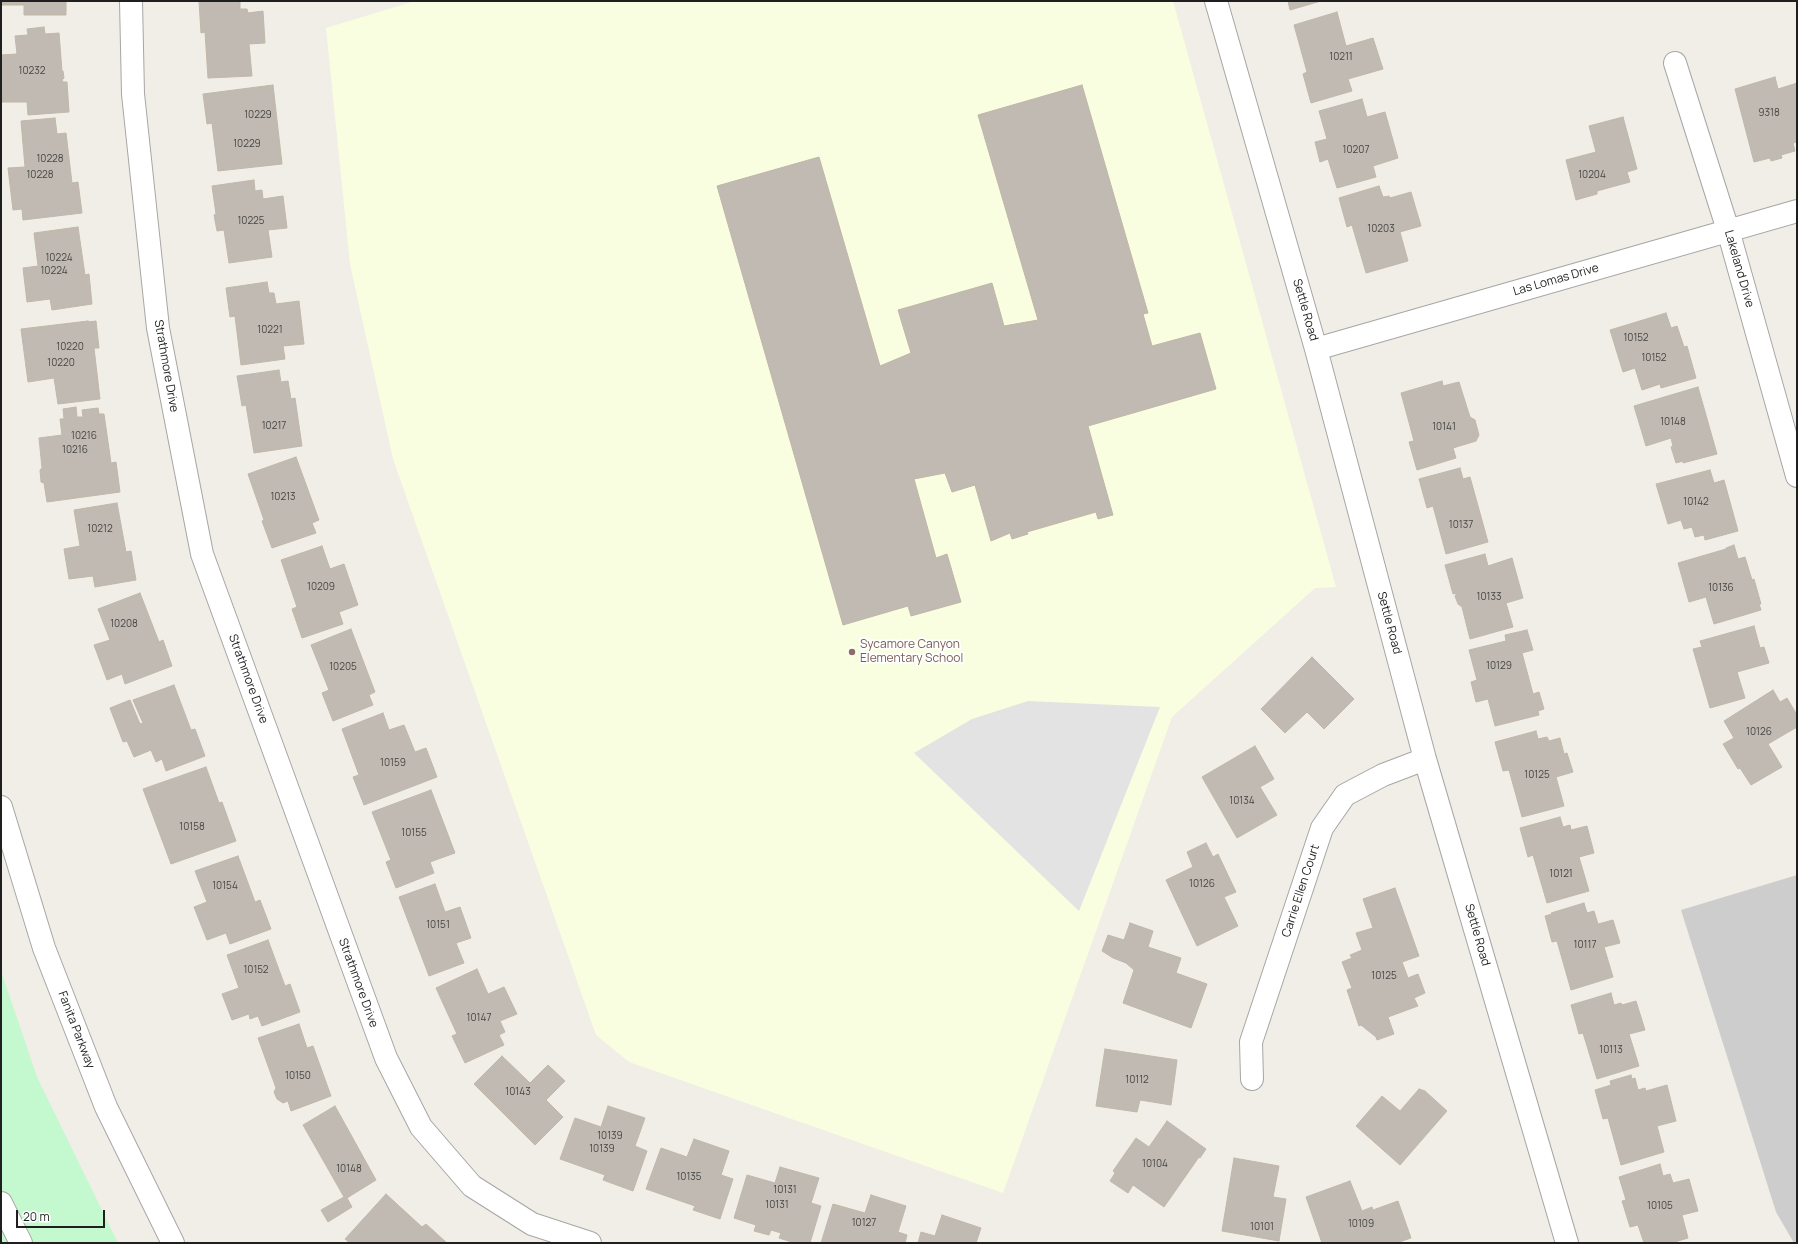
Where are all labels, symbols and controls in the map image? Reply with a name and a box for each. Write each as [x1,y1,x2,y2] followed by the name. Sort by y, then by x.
[1329,51,1353,63] house number: 10211
[19,65,45,77] house number: 10232
[1758,107,1780,119] house number: 9318
[244,109,272,121] house number: 10229
[233,138,261,150] house number: 10229
[1343,144,1369,156] house number: 10207
[36,153,64,165] house number: 10228
[26,169,54,181] house number: 10228
[1578,169,1606,181] house number: 10204
[237,215,265,227] house number: 10225
[1367,223,1395,235] house number: 10203
[1721,229,1757,309] street label: Lakeland Drive
[45,252,73,264] house number: 10224
[1512,261,1600,299] street label: Las Lomas Drive
[40,265,68,277] house number: 10224
[1289,277,1321,343] street label: Settle Road
[151,319,181,413] street label: Strathmore Drive
[257,324,283,336] house number: 10221
[1623,332,1649,344] house number: 10152
[56,341,84,353] house number: 10220
[1641,352,1667,364] house number: 10152
[47,357,75,369] house number: 10220
[1660,416,1686,428] house number: 10148
[262,420,286,432] house number: 10217
[1432,421,1456,433] house number: 10141
[71,430,97,442] house number: 10216
[62,444,88,456] house number: 10216
[270,491,296,503] house number: 10213
[1683,496,1709,508] house number: 10142
[1449,519,1473,531] house number: 10137
[87,523,113,535] house number: 10212
[307,581,335,593] house number: 10209
[1708,582,1734,594] house number: 10136
[1374,590,1404,656] street label: Settle Road
[1477,591,1501,603] house number: 10133
[110,618,138,630] house number: 10208
[225,632,271,726] street label: Strathmore Drive
[860,638,963,666] place label: Sycamore Canyon Elementary School
[847,647,857,657] marker: Sycamore Canyon Elementary School
[1486,660,1512,672] house number: 10129
[329,661,357,673] house number: 10205
[1746,726,1772,738] house number: 10126
[380,757,406,769] house number: 10159
[1524,769,1550,781] house number: 10125
[1229,795,1255,807] house number: 10134
[179,821,205,833] house number: 10158
[401,827,427,839] house number: 10155
[1279,843,1323,939] street label: Carrie Ellen Court
[1549,868,1573,880] house number: 10121
[1189,878,1215,890] house number: 10126
[212,880,238,892] house number: 10154
[1461,902,1493,968] street label: Settle Road
[426,919,450,931] house number: 10151
[335,936,381,1030] street label: Strathmore Drive
[1574,939,1596,951] house number: 10117
[243,964,269,976] house number: 10152
[1371,970,1397,982] house number: 10125
[55,989,97,1071] street label: Fanita Parkway
[467,1012,491,1024] house number: 10147
[1599,1044,1623,1056] house number: 10113
[285,1070,311,1082] house number: 10150
[1125,1074,1149,1086] house number: 10112
[505,1086,531,1098] house number: 10143
[597,1130,623,1142] house number: 10139
[589,1143,615,1155] house number: 10139
[1142,1158,1168,1170] house number: 10104
[336,1163,362,1175] house number: 10148
[676,1171,702,1183] house number: 10135
[773,1184,797,1196] house number: 10131
[765,1199,789,1211] house number: 10131
[1647,1200,1673,1212] house number: 10105
[18,1202,107,1228] scale bar
[23,1208,50,1225] text: 20 m
[852,1217,876,1229] house number: 10127
[1348,1218,1374,1230] house number: 10109
[1250,1221,1274,1233] house number: 10101

